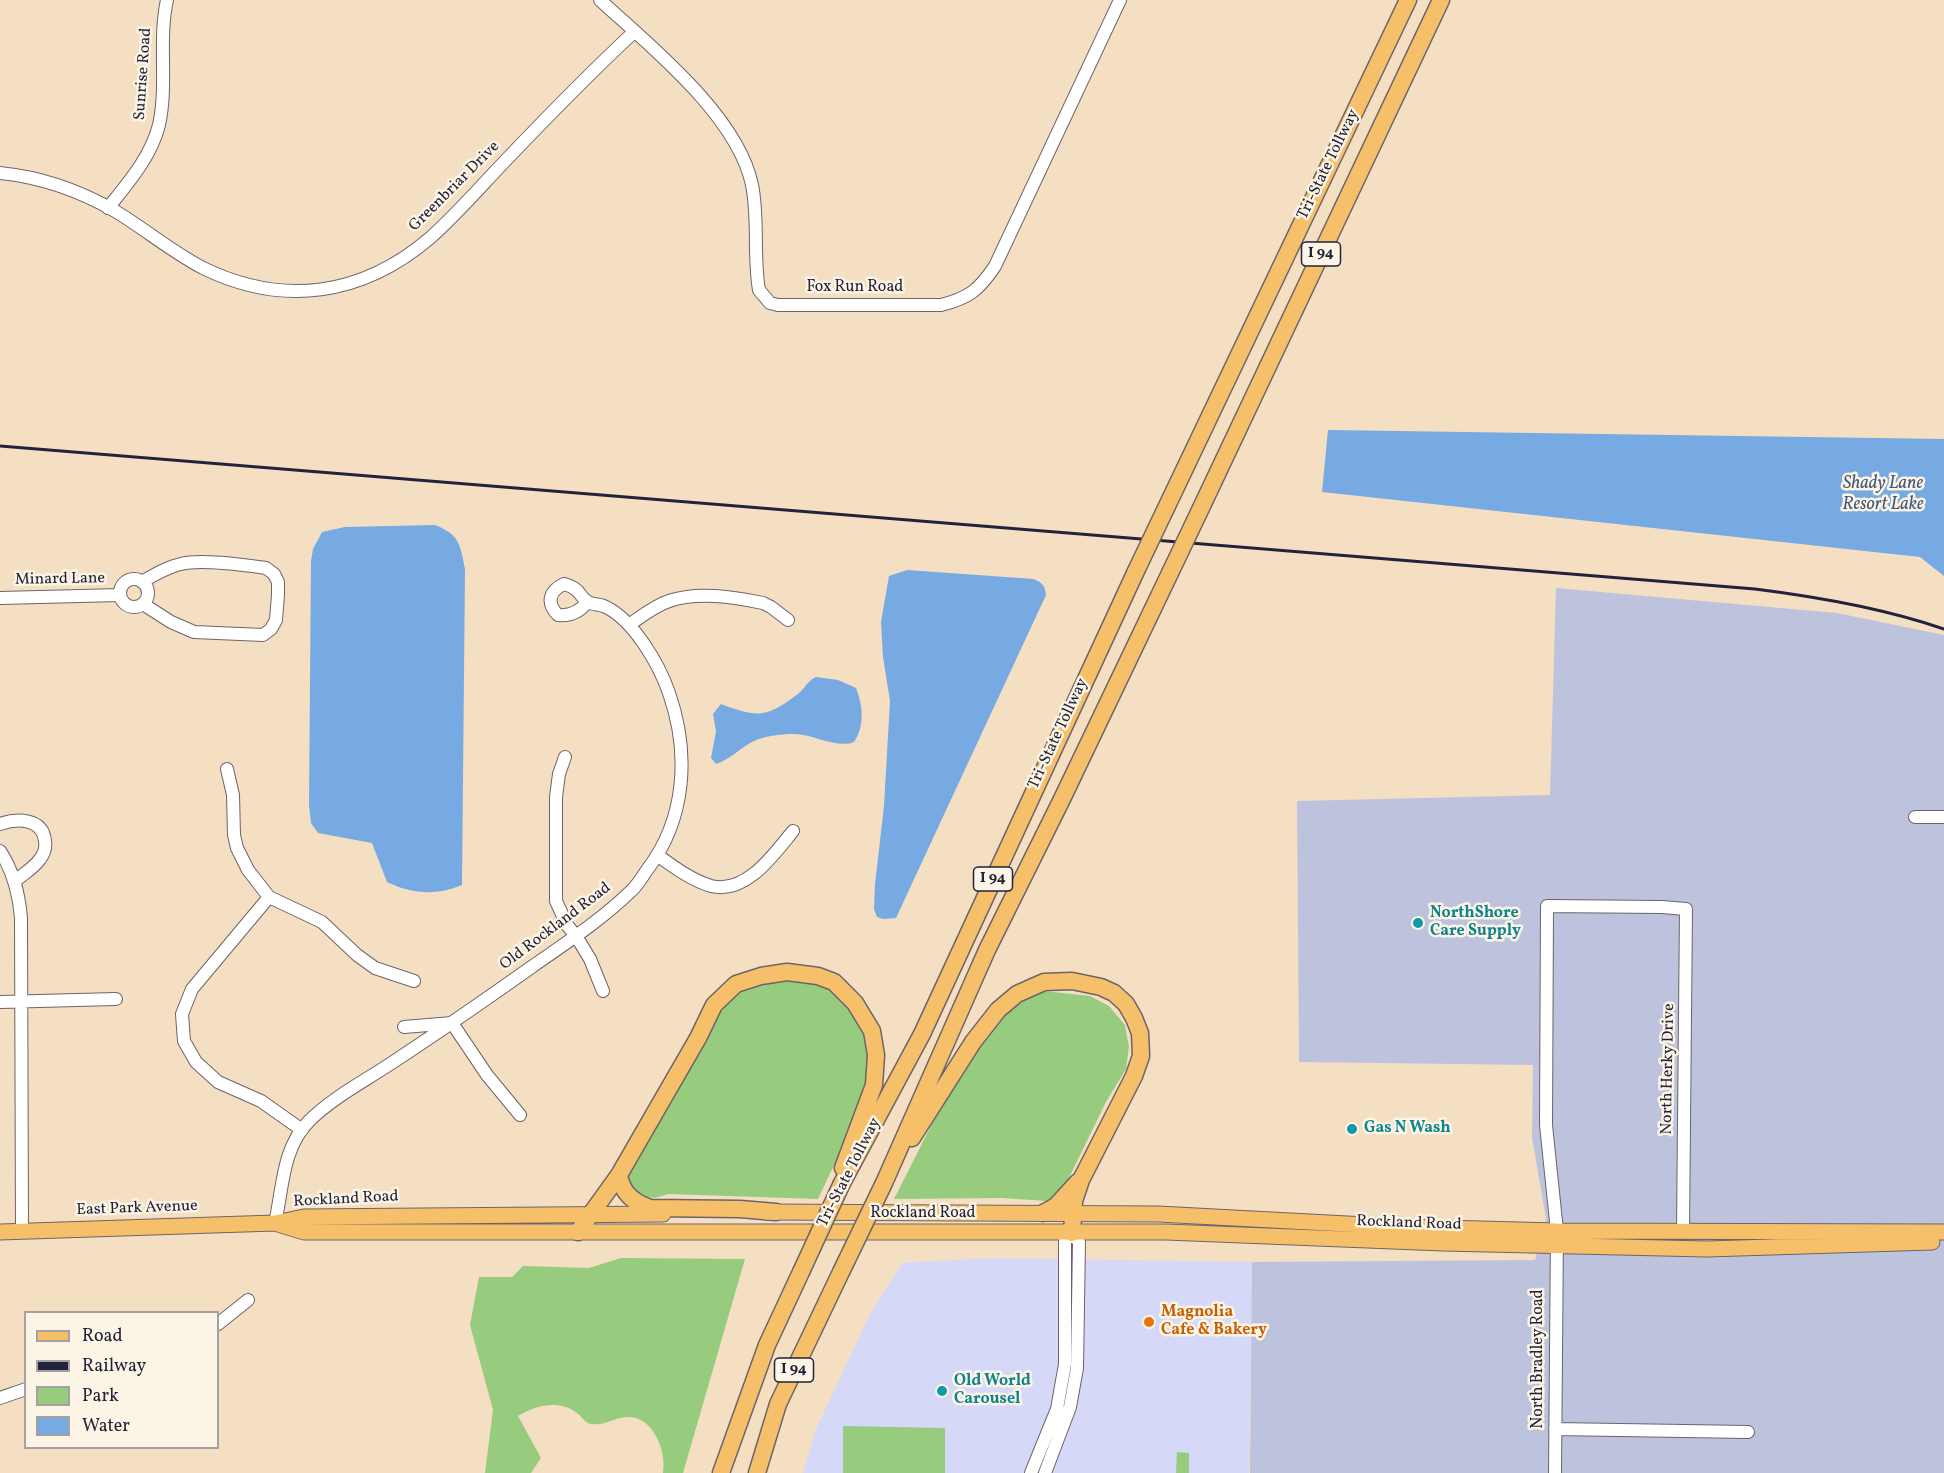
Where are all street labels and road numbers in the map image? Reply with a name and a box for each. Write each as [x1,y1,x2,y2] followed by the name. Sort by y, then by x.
[131,27,157,121] street label: Sunrise Road
[1294,107,1364,223] street label: Tri-State Tollway
[406,138,504,236] street label: Greenbriar Drive
[1302,242,1340,266] road number: I 94
[807,278,903,298] street label: Fox Run Road
[15,570,105,590] street label: Minard Lane
[1025,676,1093,792] street label: Tri-State Tollway
[974,867,1012,891] road number: I 94
[497,879,615,975] street label: Old Rockland Road
[1658,1003,1680,1135] street label: North Herky Drive
[814,1115,886,1231] street label: Tri-State Tollway
[293,1188,399,1212] street label: Rockland Road
[76,1197,198,1221] street label: East Park Avenue
[870,1204,976,1224] street label: Rockland Road
[1356,1213,1462,1235] street label: Rockland Road
[1529,1289,1549,1429] street label: North Bradley Road
[774,1358,814,1382] road number: I 94

